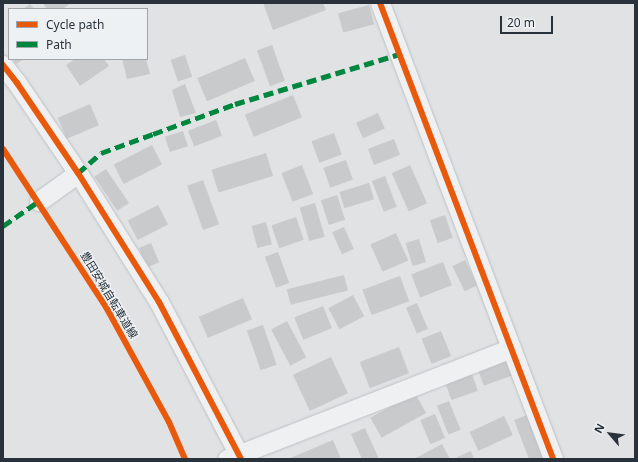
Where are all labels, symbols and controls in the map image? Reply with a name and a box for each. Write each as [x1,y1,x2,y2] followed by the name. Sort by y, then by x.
[8,8,148,60] legend
[502,8,555,34] scale bar
[507,14,535,31] text: 20 m
[46,16,104,33] text: Cycle path
[46,36,72,53] text: Path
[78,249,140,341] street label: 豊田安城自転車道線
[590,414,630,454] north arrow
[590,421,608,436] text: N

